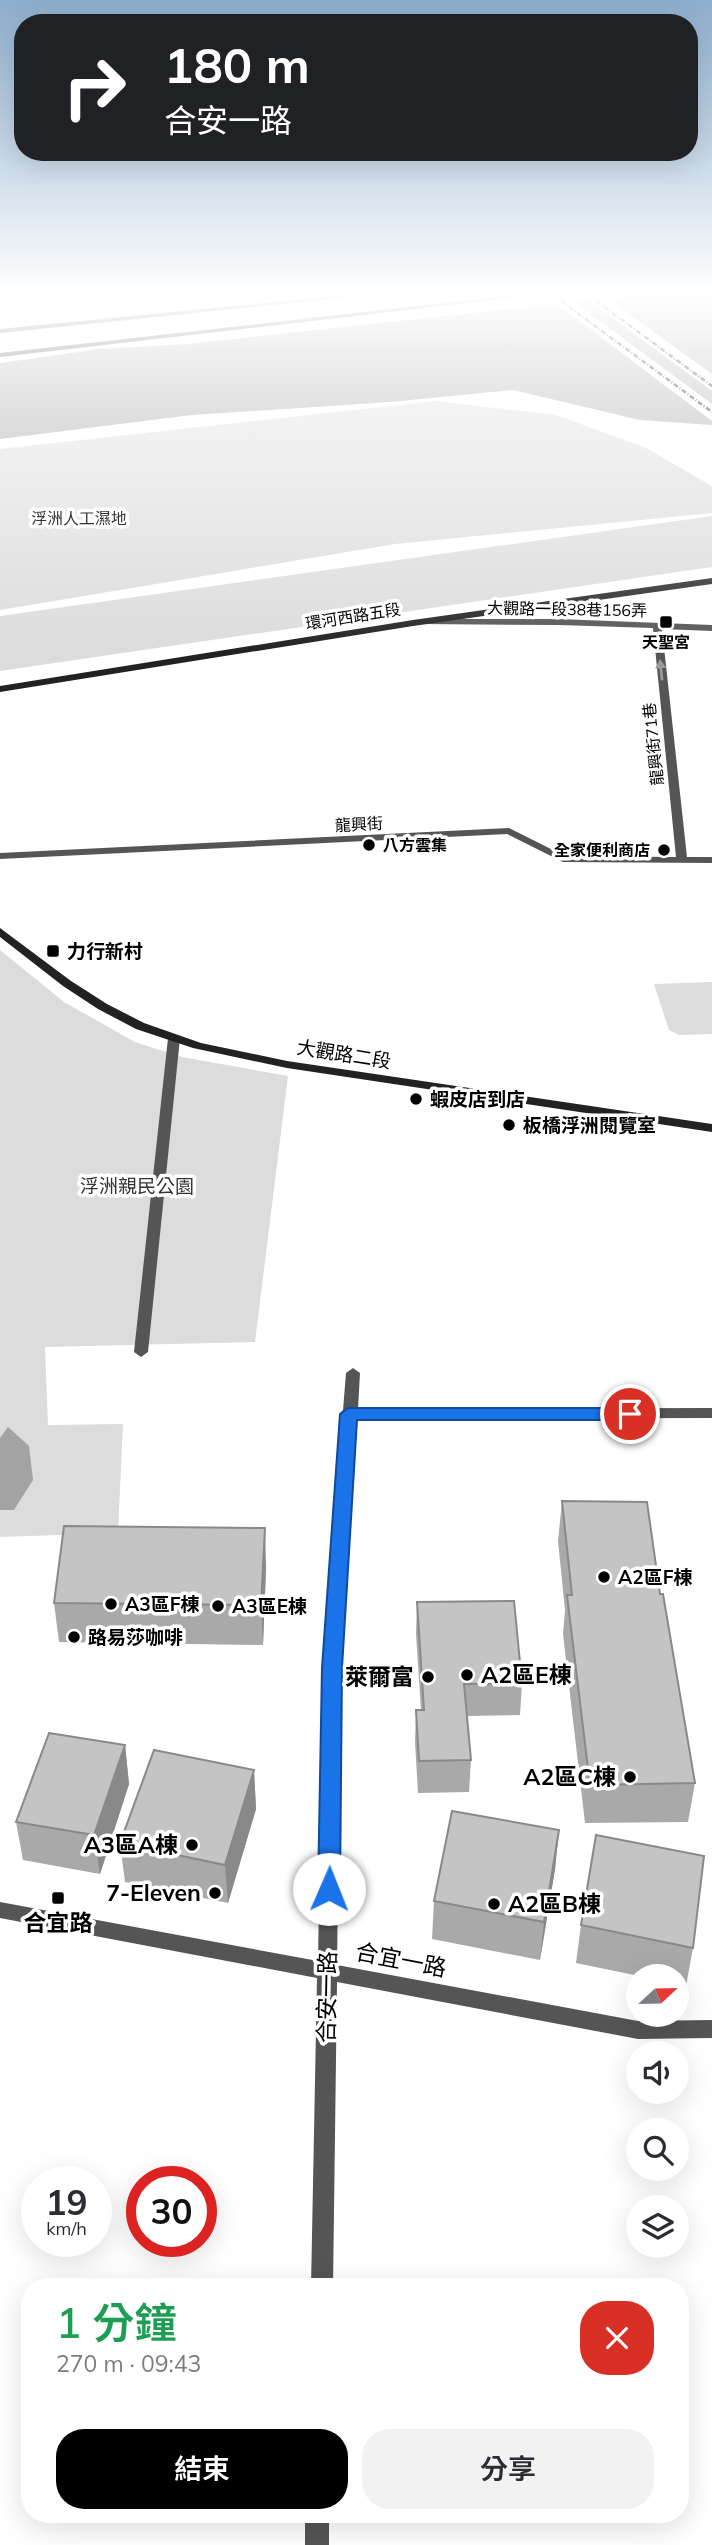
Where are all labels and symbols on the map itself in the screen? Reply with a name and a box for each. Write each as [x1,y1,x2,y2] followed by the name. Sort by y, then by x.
[31,508,127,528] park label: 浮洲人工濕地
[487,598,647,620] street label: 大觀路一段38巷156弄
[304,599,402,633] street label: 環河西路五段
[658,614,674,630] marker: 天聖宮
[642,632,690,652] place label: 天聖宮
[656,659,667,681] one-way arrow
[639,702,667,786] street label: 龍興街71巷
[335,813,383,835] street label: 龍興街
[383,835,447,855] place label: 八方雲集
[361,837,377,853] marker: 八方雲集
[554,840,650,860] place label: 全家便利商店
[656,842,672,858] marker: 全家便利商店
[67,939,143,963] place label: 力行新村
[45,943,61,959] marker: 力行新村
[295,1035,393,1073] street label: 大觀路二段
[430,1087,525,1111] place label: 蝦皮店到店
[408,1091,424,1107] marker: 蝦皮店到店
[523,1113,656,1137] place label: 板橋浮洲閱覽室
[501,1117,517,1133] marker: 板橋浮洲閱覽室
[80,1174,194,1198] park label: 浮洲親民公園
[600,1384,660,1444] pin
[618,1565,693,1589] place label: A2區F棟
[596,1569,612,1585] marker: A2區F棟
[125,1592,200,1616] place label: A3區F棟
[232,1594,307,1618] place label: A3區E棟
[103,1596,119,1612] marker: A3區F棟
[210,1598,226,1614] marker: A3區E棟
[88,1625,183,1649] place label: 路易莎咖啡
[66,1629,82,1645] marker: 路易莎咖啡
[481,1660,572,1689] place label: A2區E棟
[345,1662,414,1691] place label: 萊爾富
[459,1667,475,1683] marker: A2區E棟
[420,1669,436,1685] marker: 萊爾富
[523,1762,616,1791] place label: A2區C棟
[622,1769,638,1785] marker: A2區C棟
[84,1830,178,1859] place label: A3區A棟
[184,1837,200,1853] marker: A3區A棟
[292,1852,366,1926] position arrow
[106,1878,201,1907] place label: 7-Eleven
[207,1885,223,1901] marker: 7-Eleven
[508,1889,601,1918] place label: A2區B棟
[50,1890,66,1906] marker: 合宜路
[486,1896,502,1912] marker: A2區B棟
[24,1908,93,1937] place label: 合宜路
[353,1936,449,1983] street label: 合宜一路
[311,1951,342,2043] street label: 合安一路
[626,1964,690,2026] north arrow
[126,2166,217,2257] speed limit sign: 30

